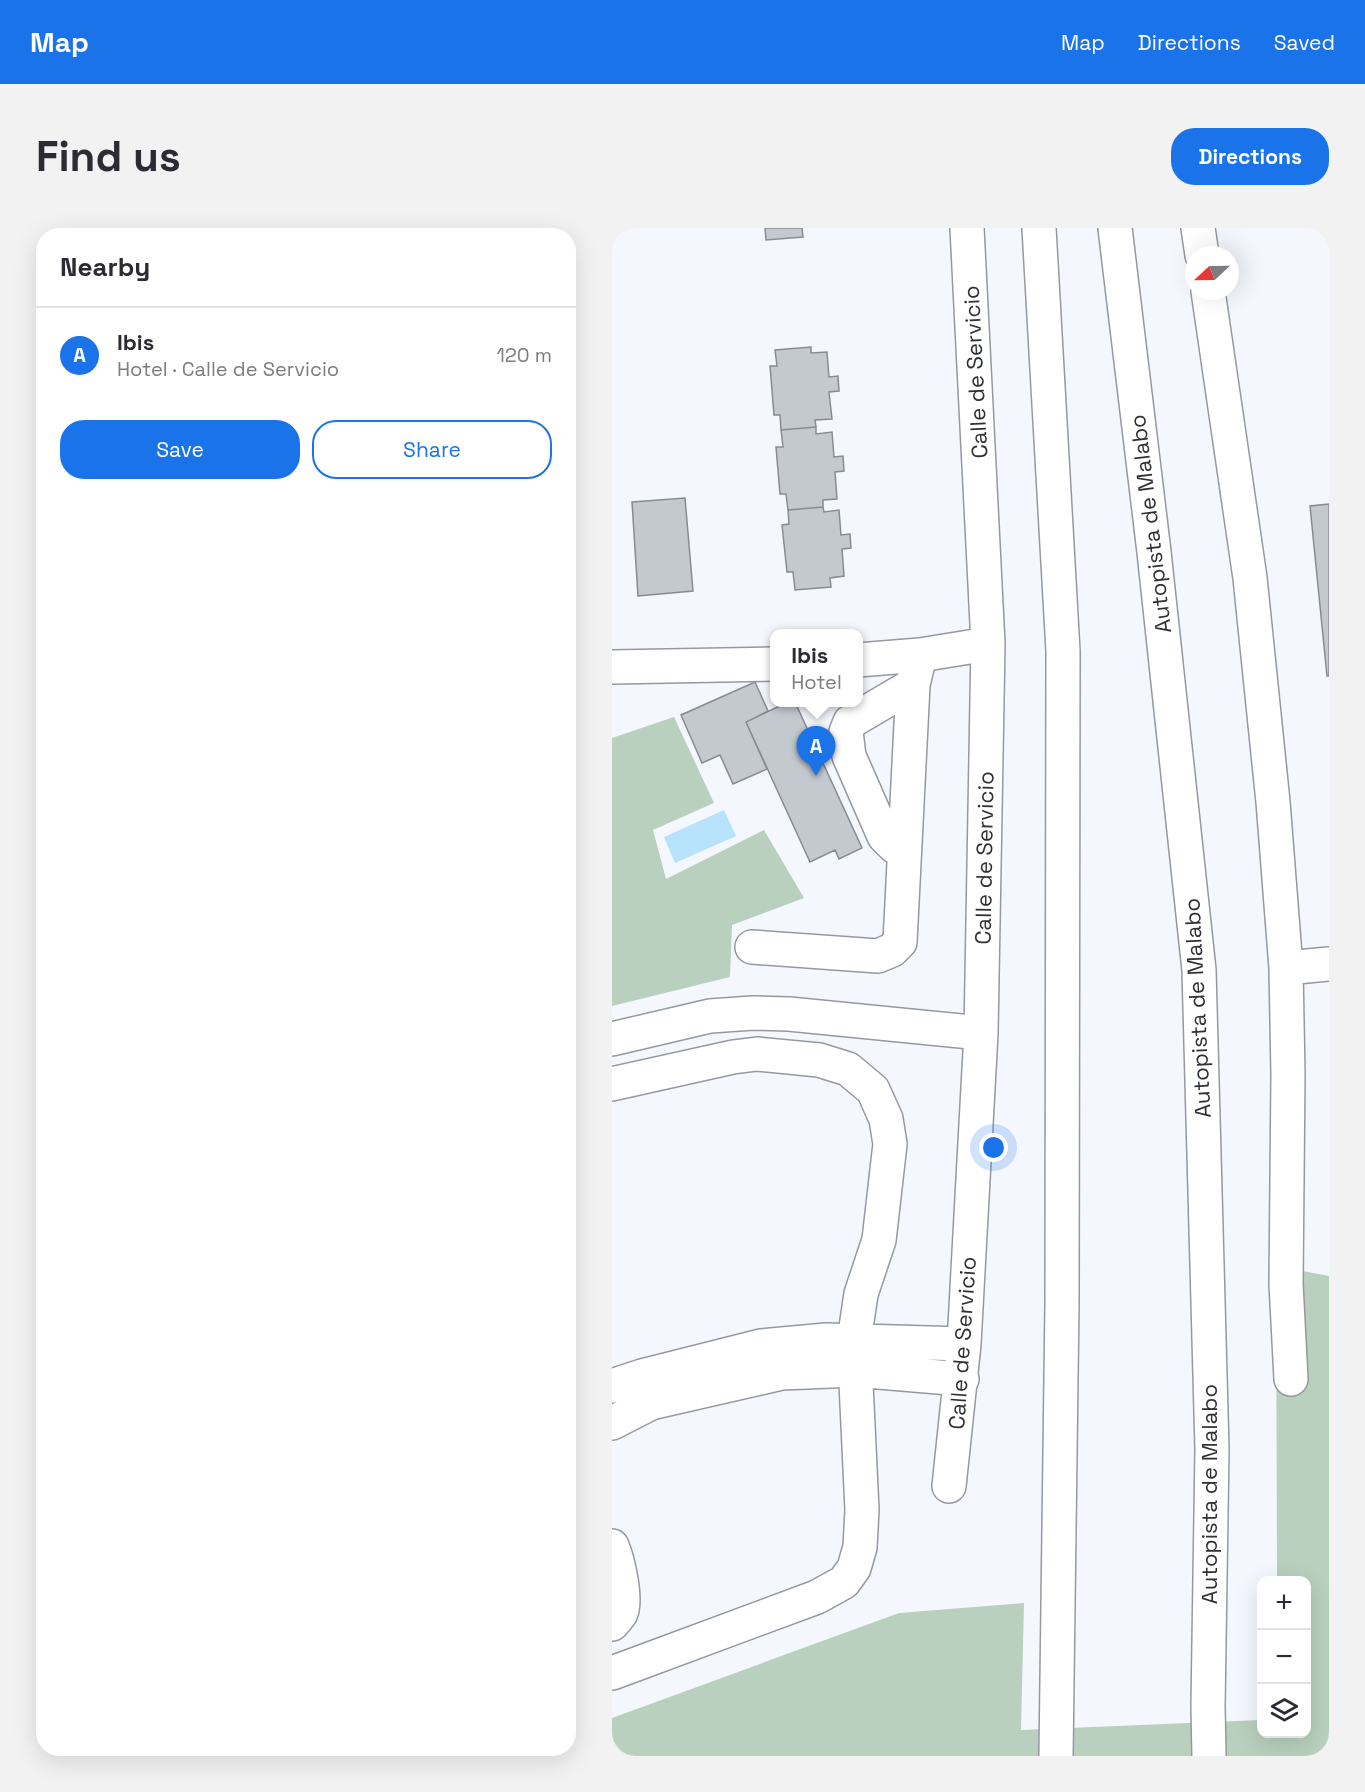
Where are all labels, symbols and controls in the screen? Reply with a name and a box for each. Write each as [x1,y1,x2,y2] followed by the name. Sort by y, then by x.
[30,24,89,60] text: Map
[1061,29,1105,56] text: Map
[1138,29,1241,56] text: Directions
[1274,29,1335,56] text: Saved
[1171,128,1329,185] button: Directions
[36,130,181,183] text: Find us
[1185,246,1239,300] north arrow
[60,250,150,284] text: Nearby
[956,285,994,459] street label: Calle de Servicio
[117,328,154,356] text: Ibis
[73,342,86,368] text: A
[496,342,552,368] text: 120 m
[117,356,339,382] text: Hotel · Calle de Servicio
[1123,413,1177,635] street label: Autopista de Malabo
[60,420,300,479] button: Save
[312,420,552,479] button: Share
[770,629,863,707] popup
[791,641,828,669] text: Ibis
[791,669,842,695] text: Hotel
[796,726,836,776] pin: A
[968,771,1000,945] street label: Calle de Servicio
[1177,897,1217,1119] street label: Autopista de Malabo
[979,1133,1008,1162] your location
[942,1256,982,1430] street label: Calle de Servicio
[1195,1384,1223,1604] street label: Autopista de Malabo
[1257,1576,1311,1738] map controls
[1257,1576,1311,1630] button: +
[1257,1630,1311,1684] button: −
[1257,1684,1311,1738] button: layers

